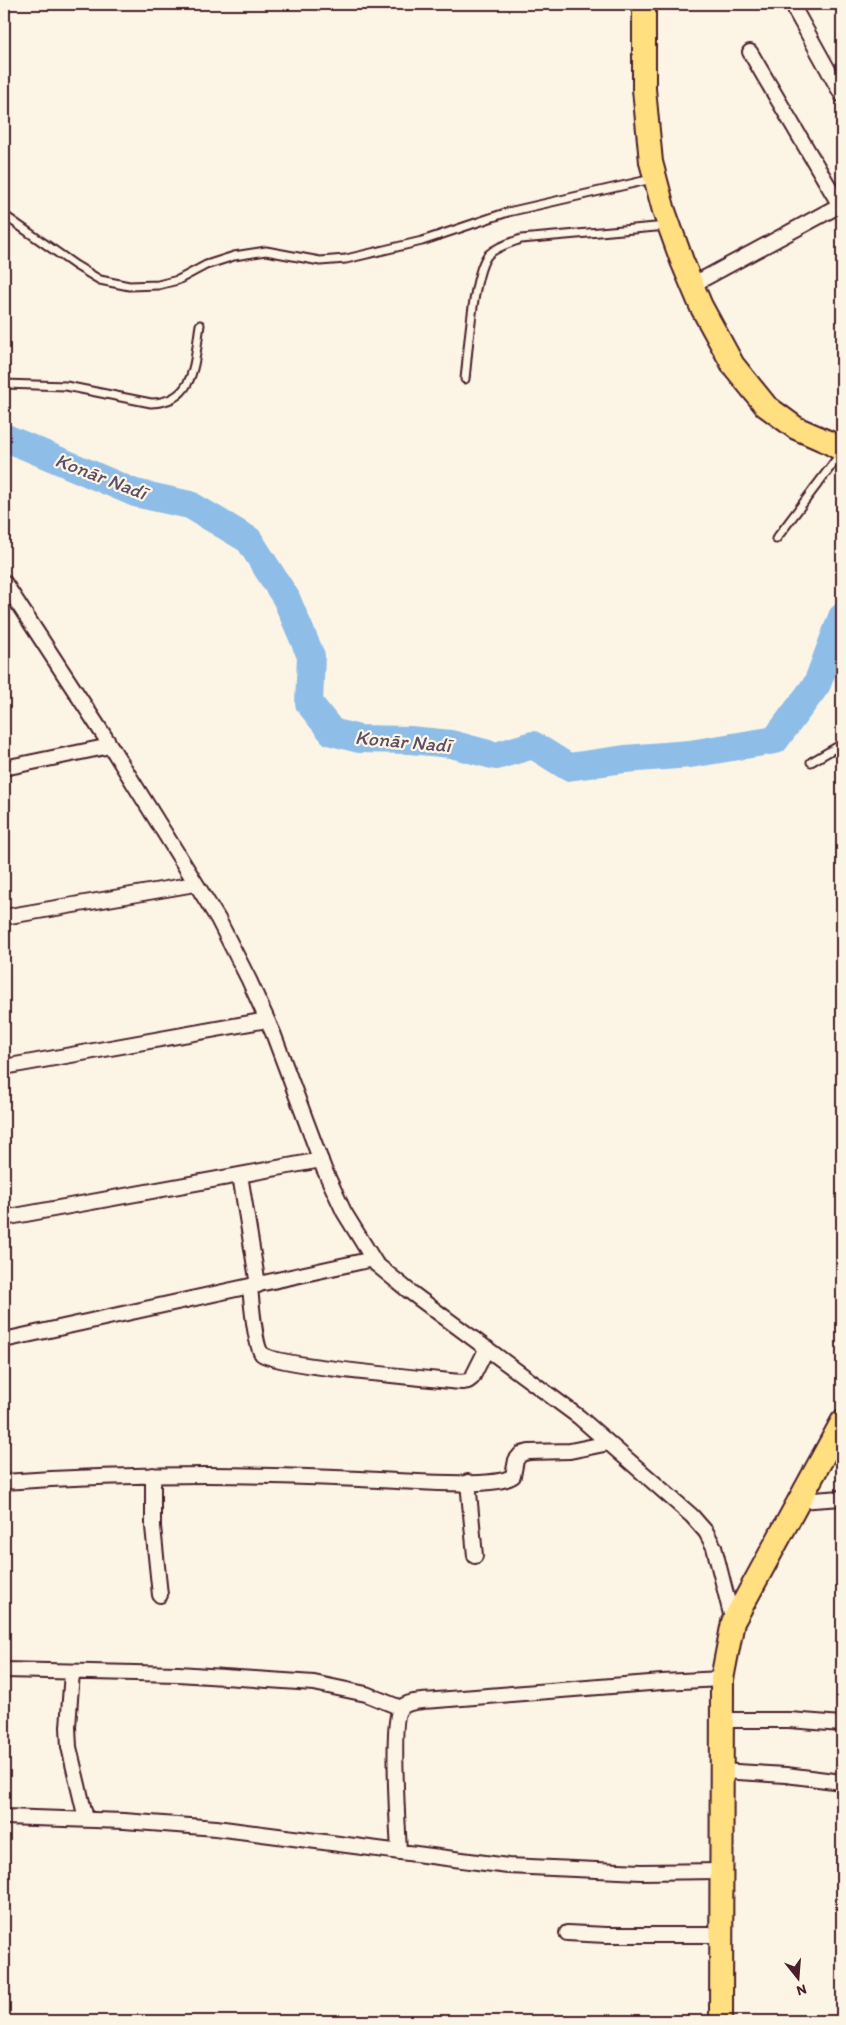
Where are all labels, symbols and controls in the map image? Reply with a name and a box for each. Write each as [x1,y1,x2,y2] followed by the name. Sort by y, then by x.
[52,448,154,506] water label: Konār Nadī
[354,725,456,757] water label: Konār Nadī
[774,1952,824,2002] north arrow
[795,1980,809,1999] text: N

